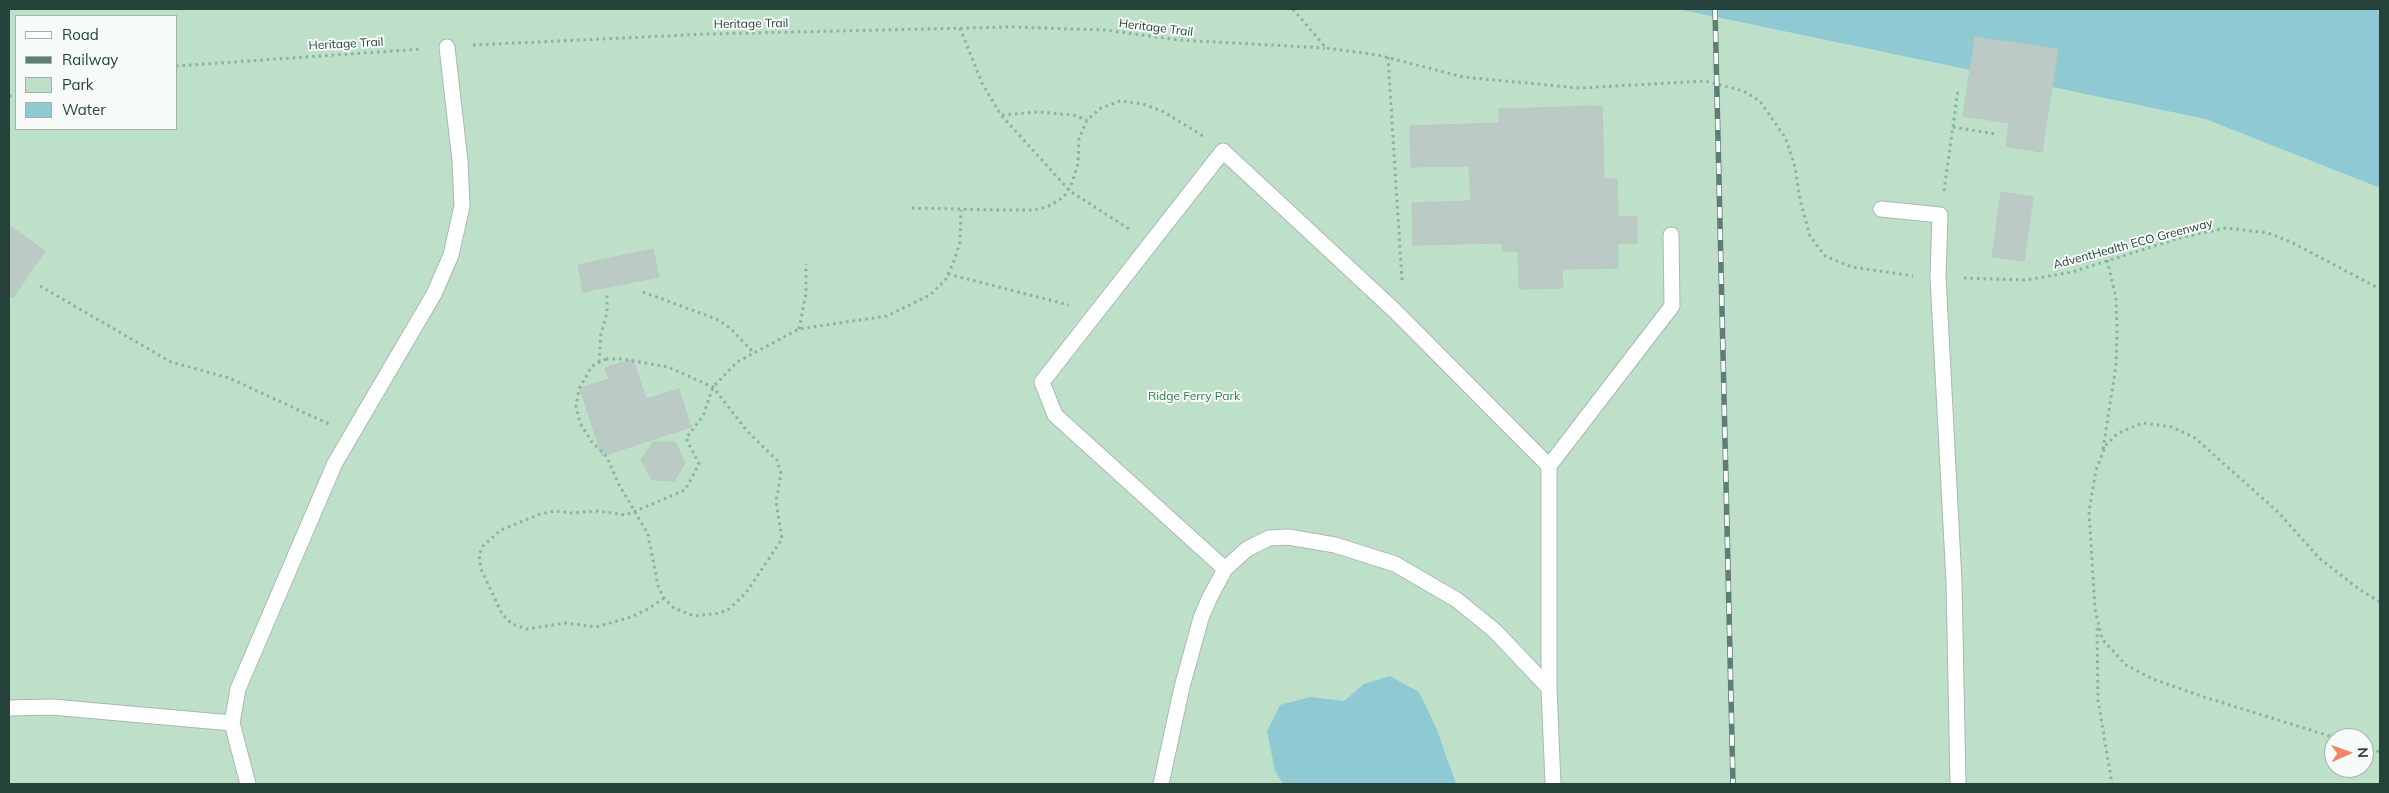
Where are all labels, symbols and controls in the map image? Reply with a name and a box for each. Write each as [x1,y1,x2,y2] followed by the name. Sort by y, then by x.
[15,15,178,130] legend
[713,16,789,32] street label: Heritage Trail
[1118,16,1194,40] street label: Heritage Trail
[62,25,99,44] text: Road
[308,35,384,53] street label: Heritage Trail
[62,50,118,69] text: Railway
[62,75,94,94] text: Park
[62,100,106,119] text: Water
[2052,216,2214,272] street label: AdventHealth ECO Greenway
[1148,389,1240,403] park label: Ridge Ferry Park
[2324,728,2374,778] north arrow
[2354,747,2372,758] text: N

